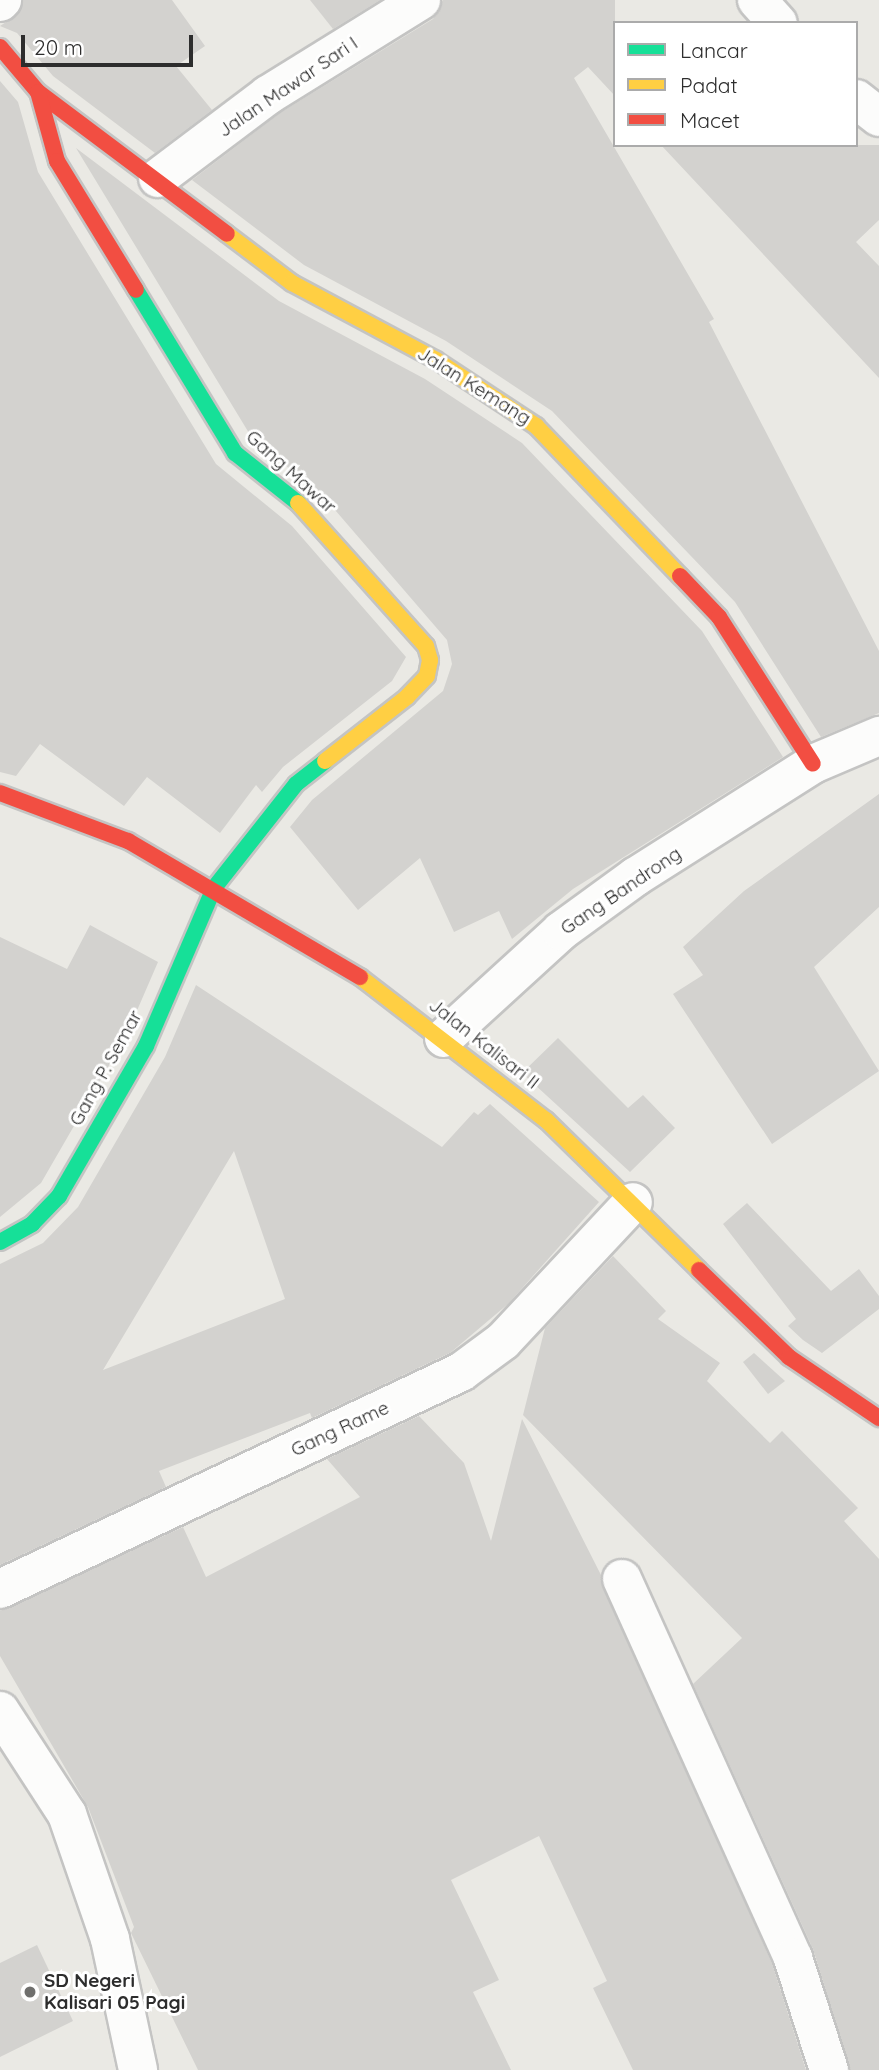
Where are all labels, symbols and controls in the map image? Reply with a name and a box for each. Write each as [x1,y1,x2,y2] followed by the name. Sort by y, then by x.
[24,21,196,65] scale bar
[613,21,858,147] legend
[214,32,362,142] street label: Jalan Mawar Sari I
[34,34,83,60] text: 20 m
[680,37,748,63] text: Lancar
[680,72,738,98] text: Padat
[680,107,740,133] text: Macet
[413,342,535,430] street label: Jalan Kemang
[241,426,341,518] street label: Gang Mawar
[556,842,686,940] street label: Gang Bandrong
[424,994,544,1094] street label: Jalan Kalisari II
[65,1006,147,1130] street label: Gang P. Semar
[287,1396,393,1462] street label: Gang Rame
[44,1970,185,2014] place label: SD Negeri Kalisari 05 Pagi
[22,1984,38,2000] marker: SD Negeri Kalisari 05 Pagi

